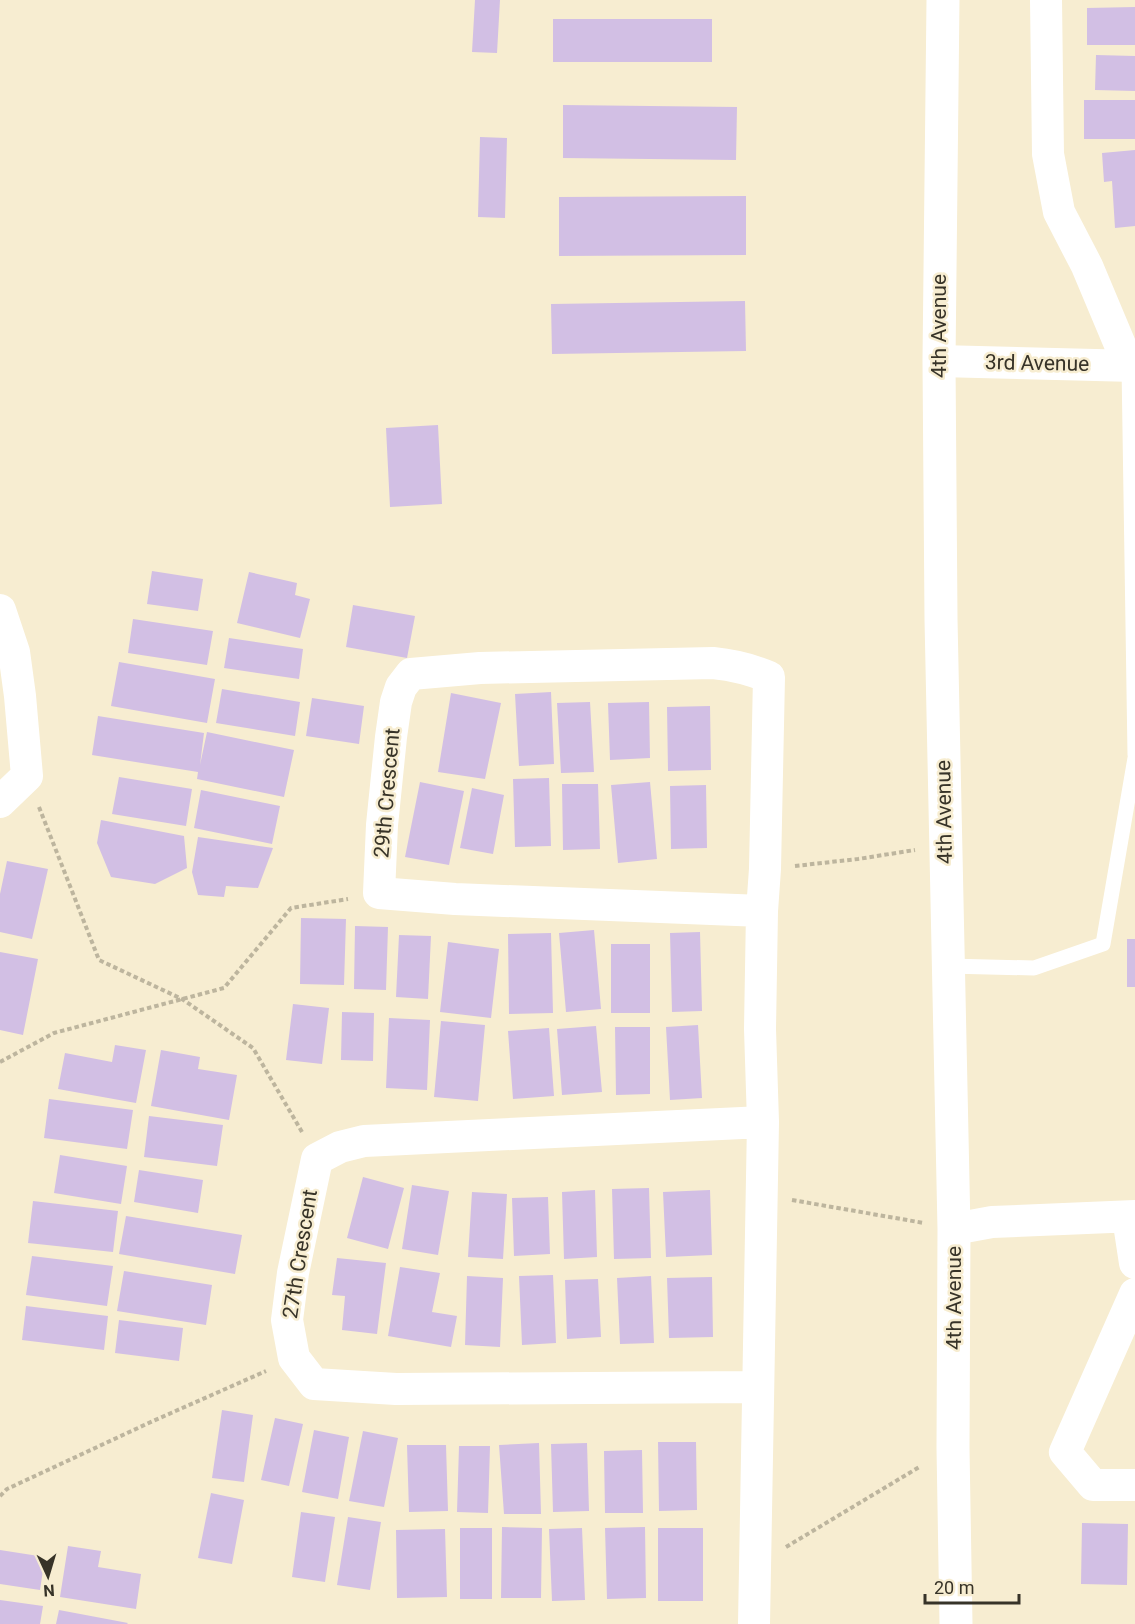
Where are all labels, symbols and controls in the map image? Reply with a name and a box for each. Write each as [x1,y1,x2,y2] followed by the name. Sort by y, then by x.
[927,274,951,378] street label: 4th Avenue
[985,350,1089,376] street label: 3rd Avenue
[369,727,405,859] street label: 29th Crescent
[931,760,957,864] street label: 4th Avenue
[278,1188,322,1320] street label: 27th Crescent
[942,1246,966,1350] street label: 4th Avenue
[18,1546,78,1606] north arrow
[925,1567,1020,1605] scale bar
[934,1577,974,1598] text: 20 m
[43,1581,55,1600] text: N

